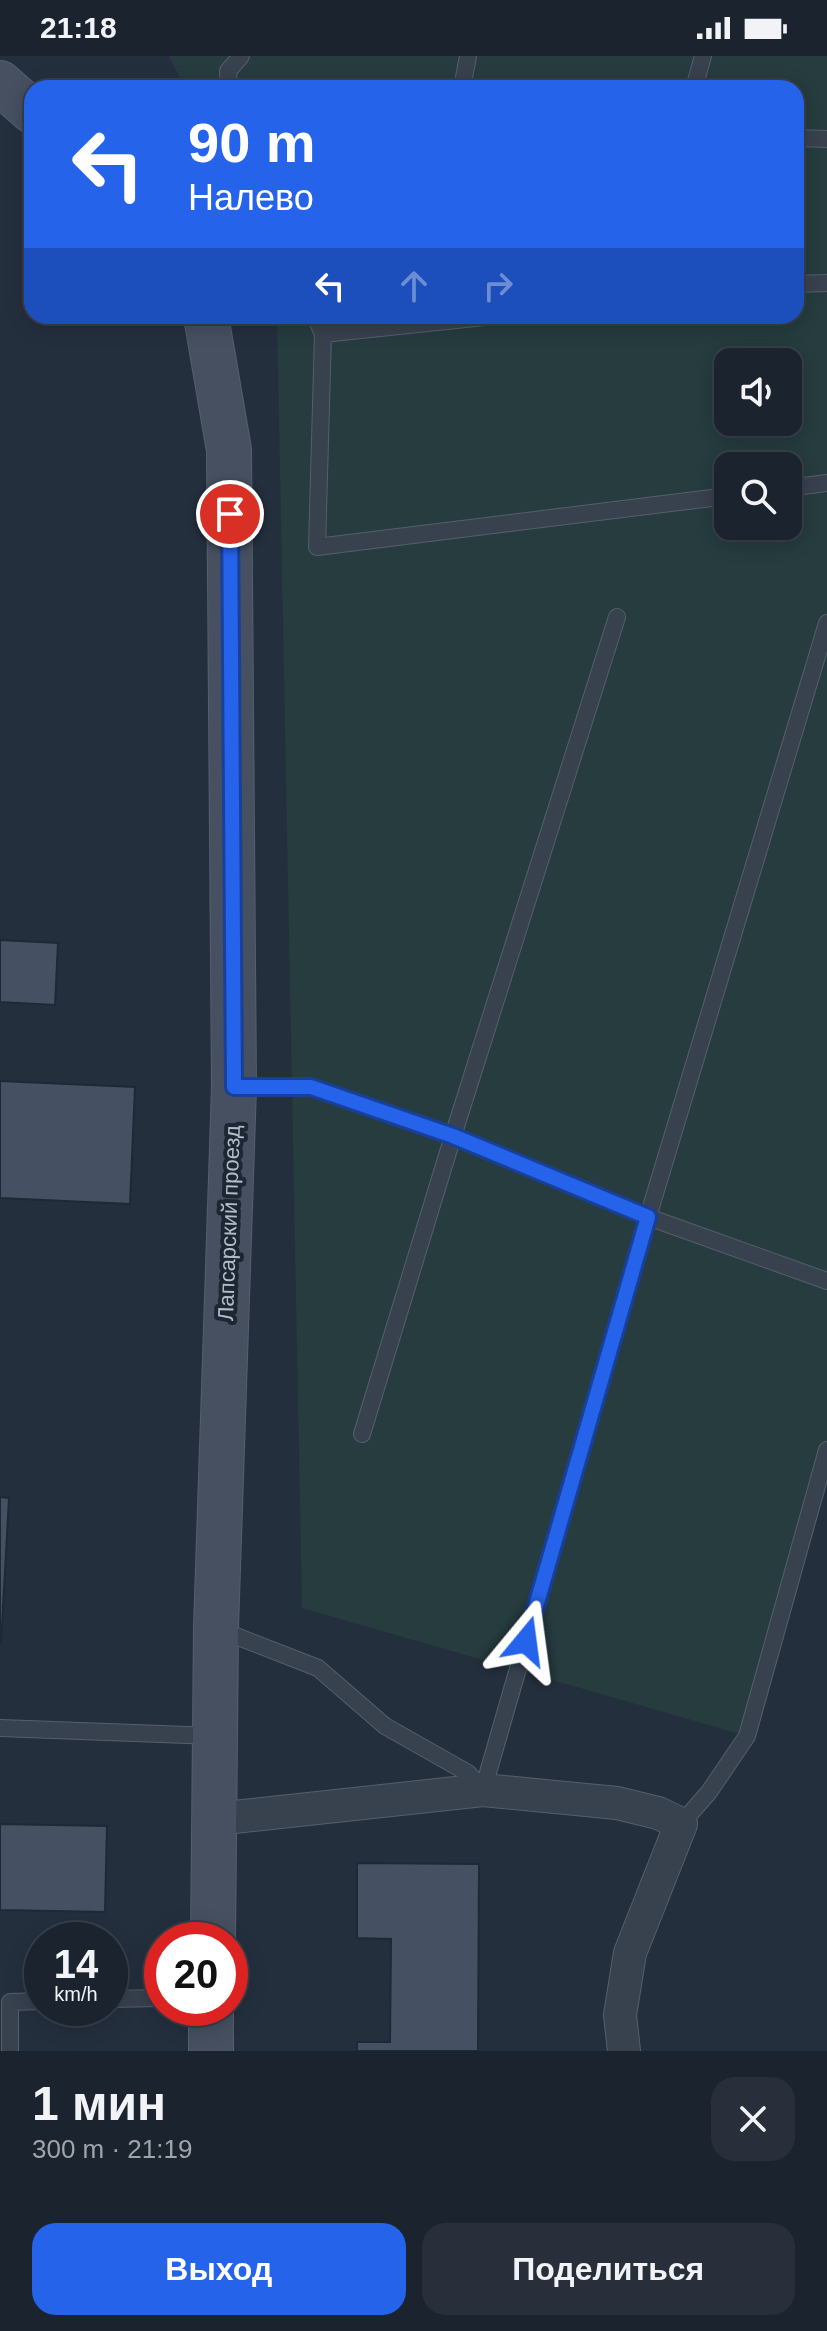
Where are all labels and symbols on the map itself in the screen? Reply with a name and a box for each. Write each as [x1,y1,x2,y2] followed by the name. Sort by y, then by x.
[196,480,264,548] pin
[213,1124,245,1321] street label: Лапсарский проезд
[484,1599,568,1683] position arrow
[144,1922,248,2026] speed limit sign: 20

